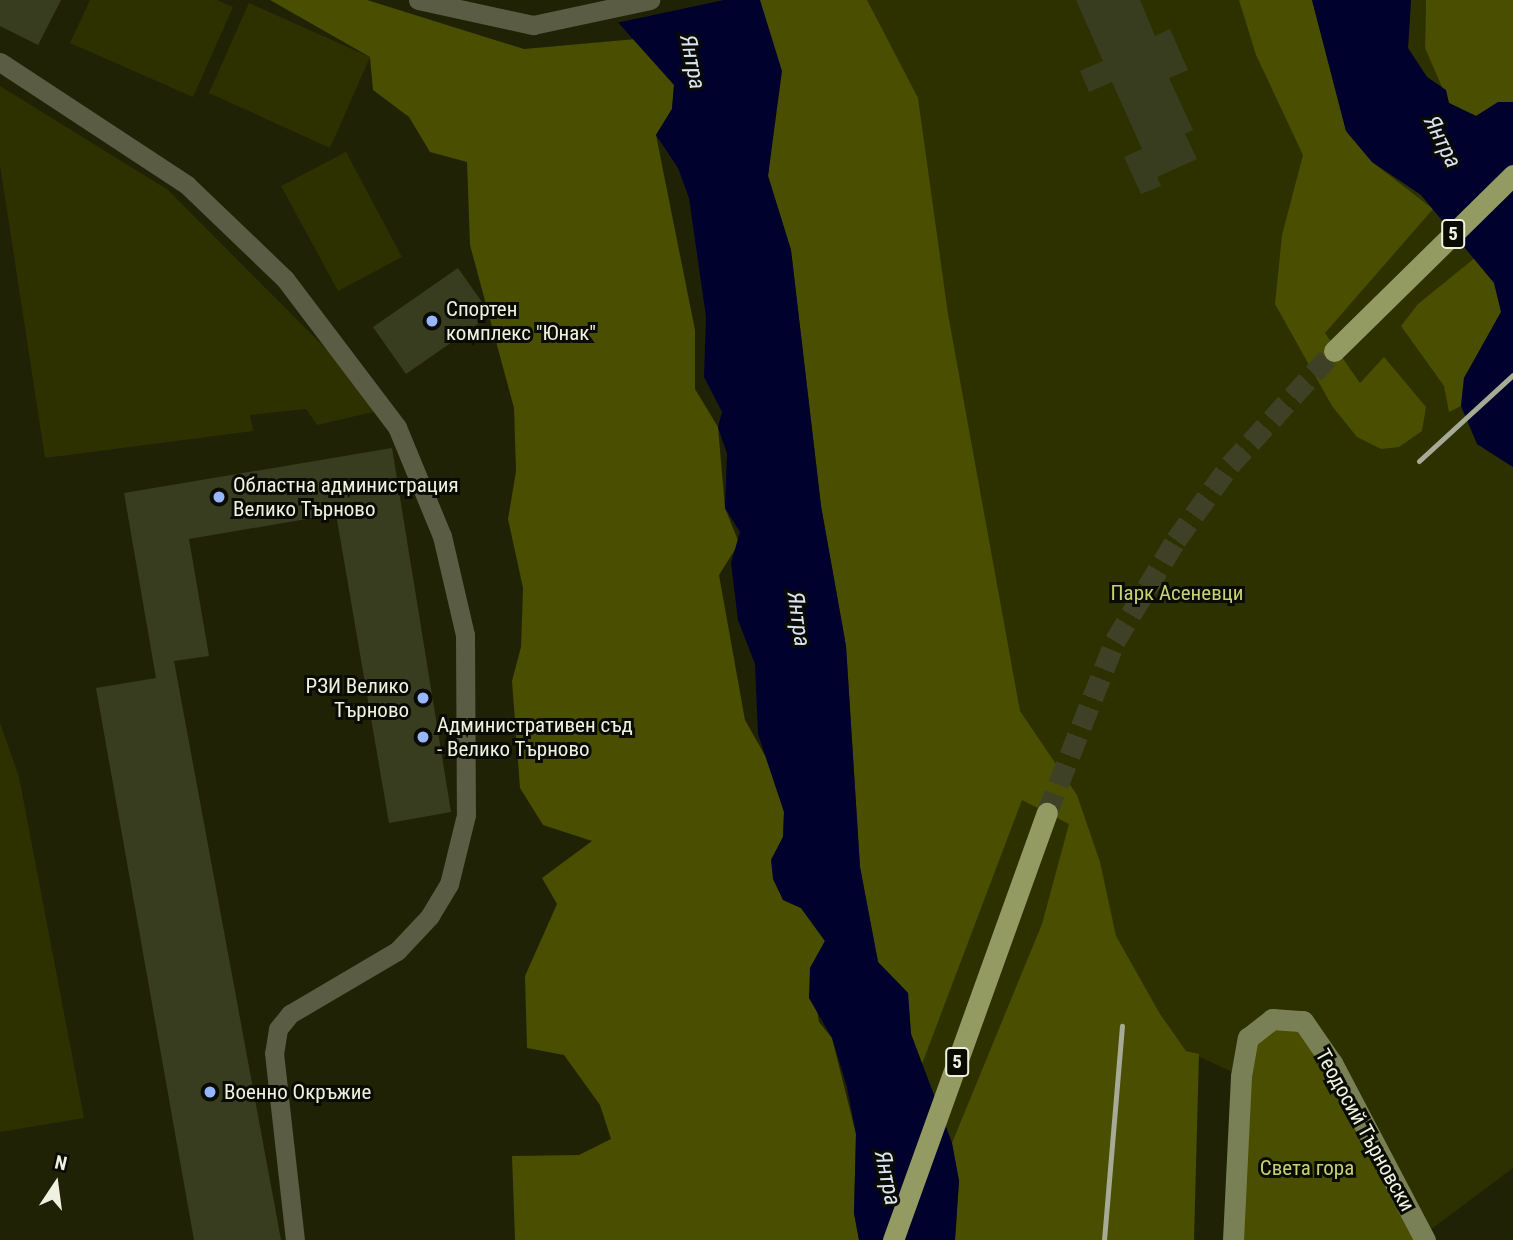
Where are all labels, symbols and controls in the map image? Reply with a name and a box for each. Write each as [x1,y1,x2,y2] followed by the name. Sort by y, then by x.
[673,32,711,92] water label: Янтра
[1417,111,1467,173] water label: Янтра
[1441,218,1465,250] road number: 5
[446,296,596,346] place label: Спортен комплекс "Юнак"
[424,313,440,329] marker: Спортен комплекс "Юнак"
[233,472,459,522] place label: Областна администрация Велико Търново
[211,489,227,505] marker: Областна администрация Велико Търново
[1111,580,1243,606] park label: Парк Асеневци
[781,590,815,648] water label: Янтра
[306,673,409,723] place label: РЗИ Велико Търново
[415,690,431,706] marker: РЗИ Велико Търново
[437,712,633,762] place label: Административен съд - Велико Търново
[415,729,431,745] marker: Административен съд - Велико Търново
[1310,1044,1420,1216] street label: Теодосий Търновски
[945,1046,969,1078] road number: 5
[224,1079,371,1105] place label: Военно Окръжие
[202,1084,218,1100] marker: Военно Окръжие
[868,1148,906,1208] water label: Янтра
[21,1149,91,1219] north arrow
[53,1151,69,1176] text: N
[1260,1155,1354,1181] park label: Света гора

